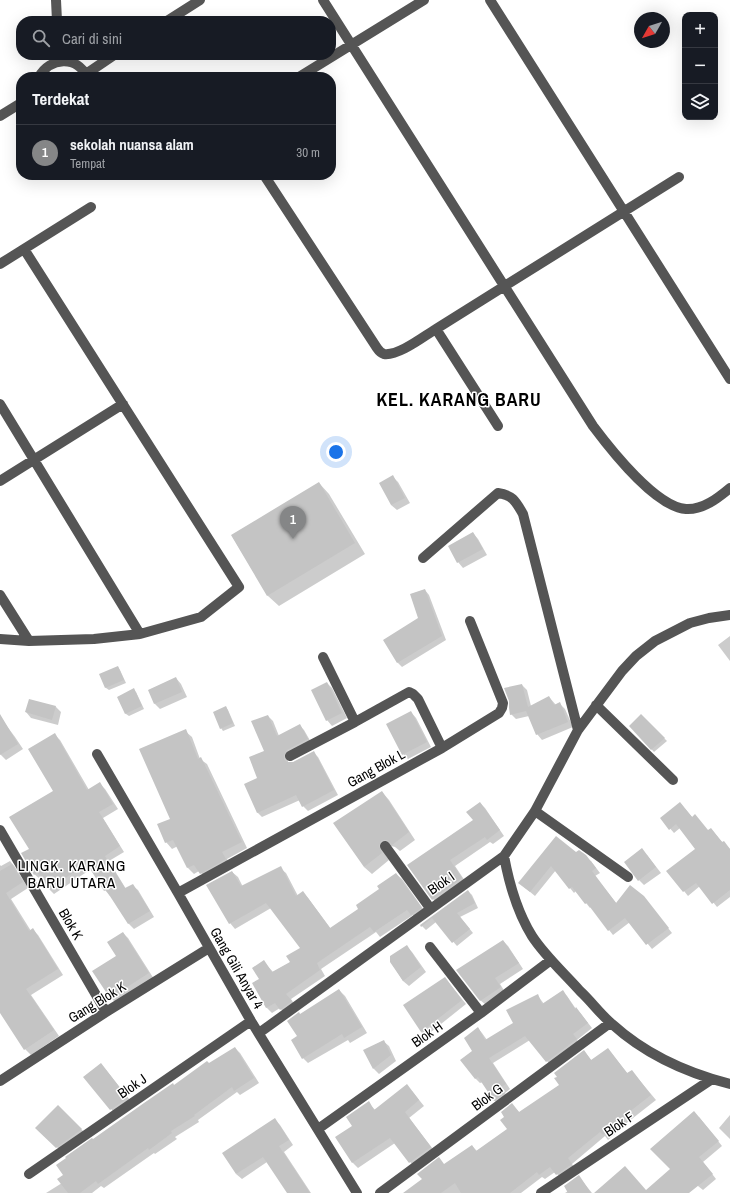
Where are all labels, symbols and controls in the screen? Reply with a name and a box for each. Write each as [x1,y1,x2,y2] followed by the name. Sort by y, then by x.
[634,12,670,48] north arrow
[682,12,718,120] map controls
[682,12,718,48] button: +
[16,16,336,60] search box
[30,27,52,49] icon: search
[62,28,122,49] text: Cari di sini
[682,48,718,84] button: −
[682,84,718,120] button: layers
[32,87,89,110] text: Terdekat
[70,134,194,155] text: sekolah nuansa alam
[42,144,48,161] text: 1
[296,144,320,161] text: 30 m
[70,155,105,172] text: Tempat
[376,387,542,412] district label: KEL. KARANG BARU
[326,442,346,462] your location
[280,506,306,539] pin: 1
[344,745,409,791] street label: Gang Blok L
[18,855,126,893] district label: LINGK. KARANG BARU UTARA
[424,867,458,899] street label: Blok I
[55,905,87,943] street label: Blok K
[206,924,268,1013] street label: Gang Gili Anyar 4
[65,977,129,1027] street label: Gang Blok K
[408,1017,446,1051] street label: Blok H
[114,1070,150,1102] street label: Blok J
[468,1079,506,1115] street label: Blok G
[600,1107,638,1141] street label: Blok F

